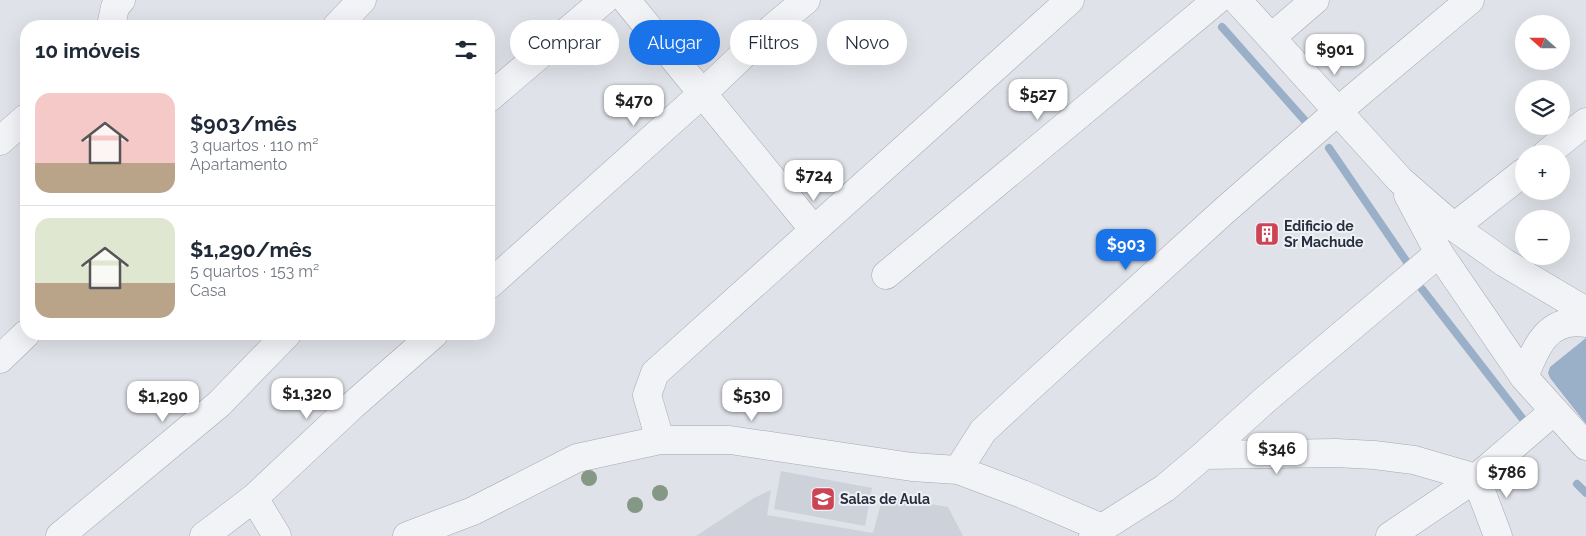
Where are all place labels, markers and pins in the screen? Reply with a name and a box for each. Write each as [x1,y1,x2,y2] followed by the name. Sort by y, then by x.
[1305,34,1365,76] pin: $901
[1008,78,1068,121] pin: $527
[604,84,664,127] pin: $470
[784,160,844,202] pin: $724
[1284,218,1364,250] place label: Edificio de Sr Machude
[1254,221,1280,247] building icon: Edificio de Sr Machude
[1096,228,1156,271] pin: $903
[266,378,348,420] pin: $1,320
[122,380,204,423] pin: $1,290
[722,380,782,422] pin: $530
[1247,432,1307,475] pin: $346
[1477,456,1537,499] pin: $786
[810,486,836,512] school or university icon: Salas de Aula
[840,491,930,507] place label: Salas de Aula

